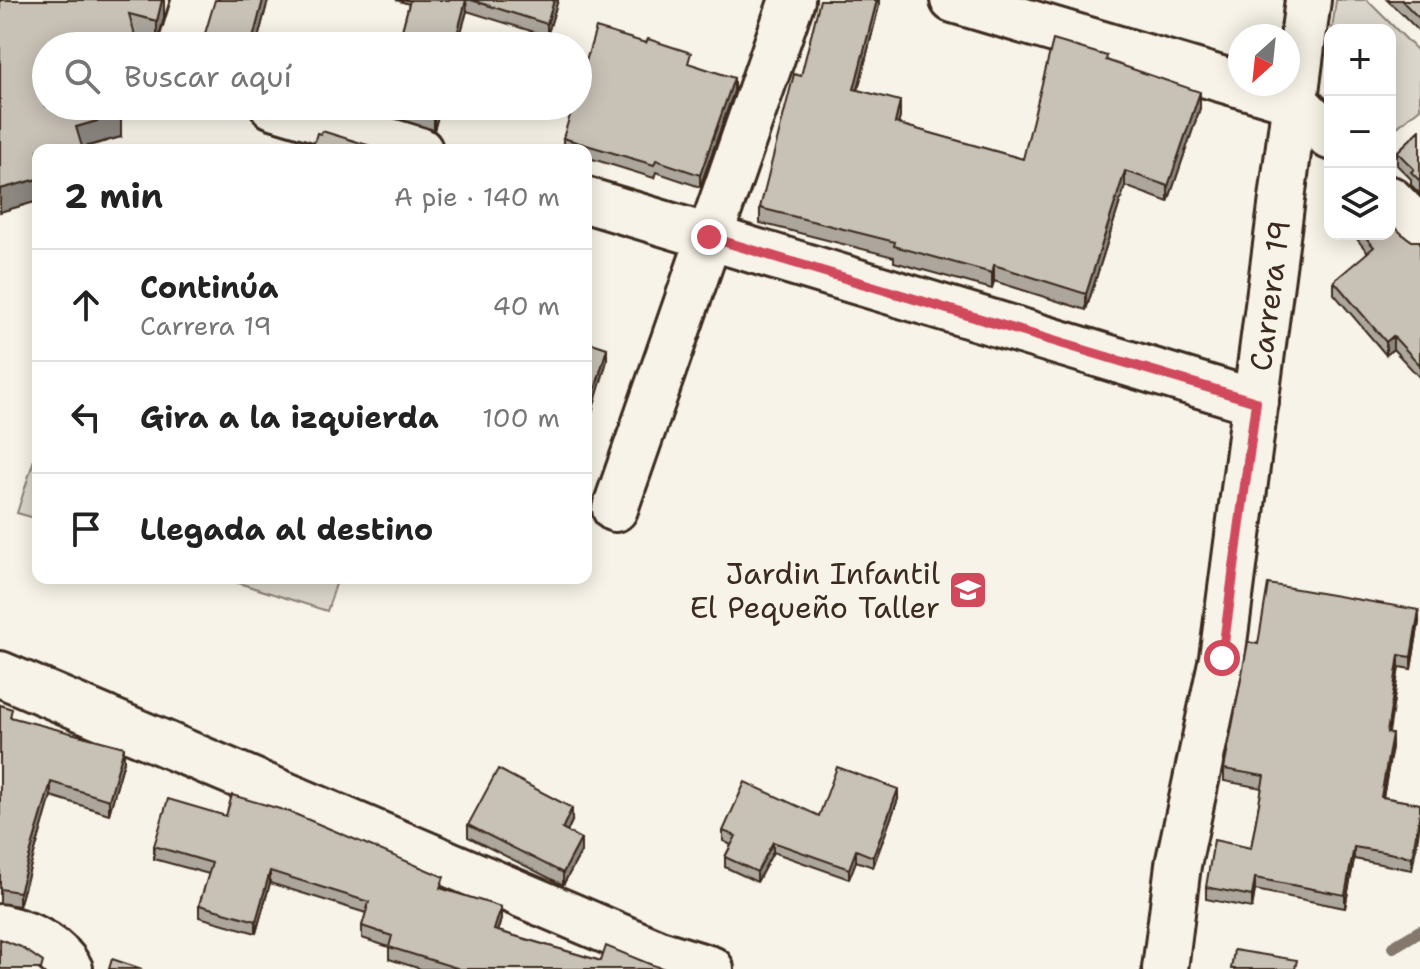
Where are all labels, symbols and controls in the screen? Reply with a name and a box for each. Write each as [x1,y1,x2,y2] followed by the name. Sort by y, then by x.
[1228,24,1300,96] north arrow
[1324,24,1396,240] map controls
[1324,24,1396,96] button: +
[32,32,592,120] search box
[60,54,104,98] icon: search
[124,56,292,97] text: Buscar aquí
[1324,96,1396,168] button: −
[1324,168,1396,240] button: layers
[64,173,163,219] text: 2 min
[394,179,560,214] text: A pie · 140 m
[1239,218,1300,373] street label: Carrera 19
[691,219,727,255] route end
[140,267,279,308] text: Continúa
[64,283,108,327] icon: ahead
[493,288,560,323] text: 40 m
[140,308,272,343] text: Carrera 19
[64,395,108,439] icon: left
[140,397,439,438] text: Gira a la izquierda
[482,400,560,435] text: 100 m
[64,507,108,551] icon: arrive
[140,509,433,550] text: Llegada al destino
[690,553,940,628] place label: Jardin Infantil El Pequeño Taller
[947,569,989,611] school or university icon: Jardin Infantil El Pequeño Taller
[1204,640,1240,676] route start

